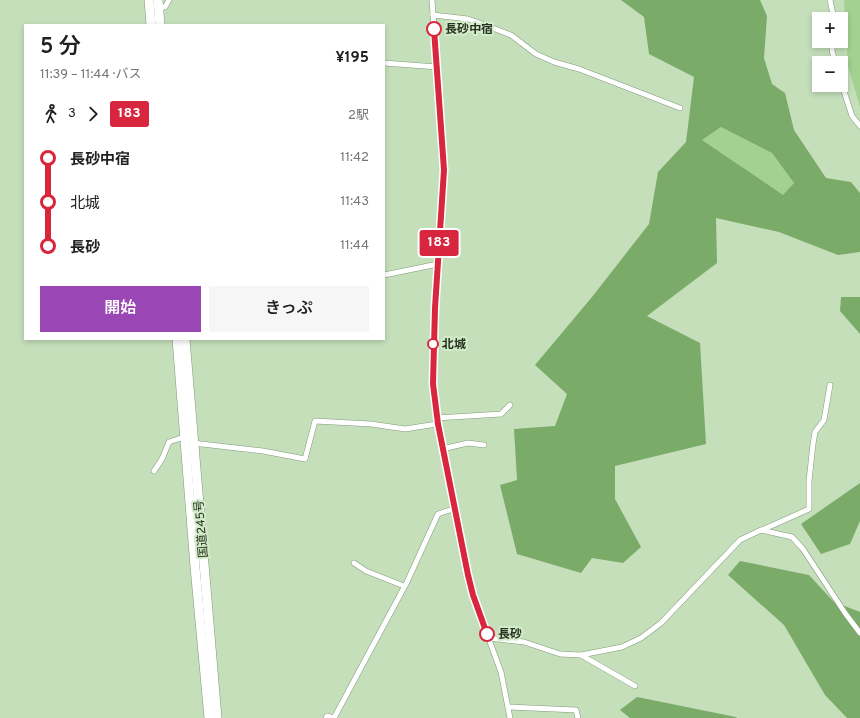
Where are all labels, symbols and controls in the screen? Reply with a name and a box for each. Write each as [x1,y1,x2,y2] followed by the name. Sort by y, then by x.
[812,12,848,92] map controls
[812,12,848,48] button: +
[426,21,442,37] marker: 長砂中宿
[445,22,493,38] place label: 長砂中宿
[40,34,81,61] text: 5 分
[336,49,369,68] text: ¥195
[812,56,848,92] button: −
[40,67,142,83] text: 11:39 – 11:44 · バス
[40,103,62,125] icon: walk
[82,103,104,125] icon: forward
[118,105,141,122] text: 183
[68,106,76,122] text: 3
[348,108,369,124] text: 2駅
[340,150,369,166] text: 11:42
[70,151,130,170] text: 長砂中宿
[340,194,369,210] text: 11:43
[70,195,100,214] text: 北城
[416,230,462,256] line badge: 183
[428,234,450,251] text: 183
[340,238,369,254] text: 11:44
[70,239,100,258] text: 長砂
[40,286,201,332] button: 開始
[209,286,369,332] button: きっぷ
[442,337,466,353] place label: 北城
[427,338,439,350] marker: 北城
[191,499,212,559] street label: 国道245号
[479,626,495,642] marker: 長砂
[498,627,522,643] place label: 長砂

